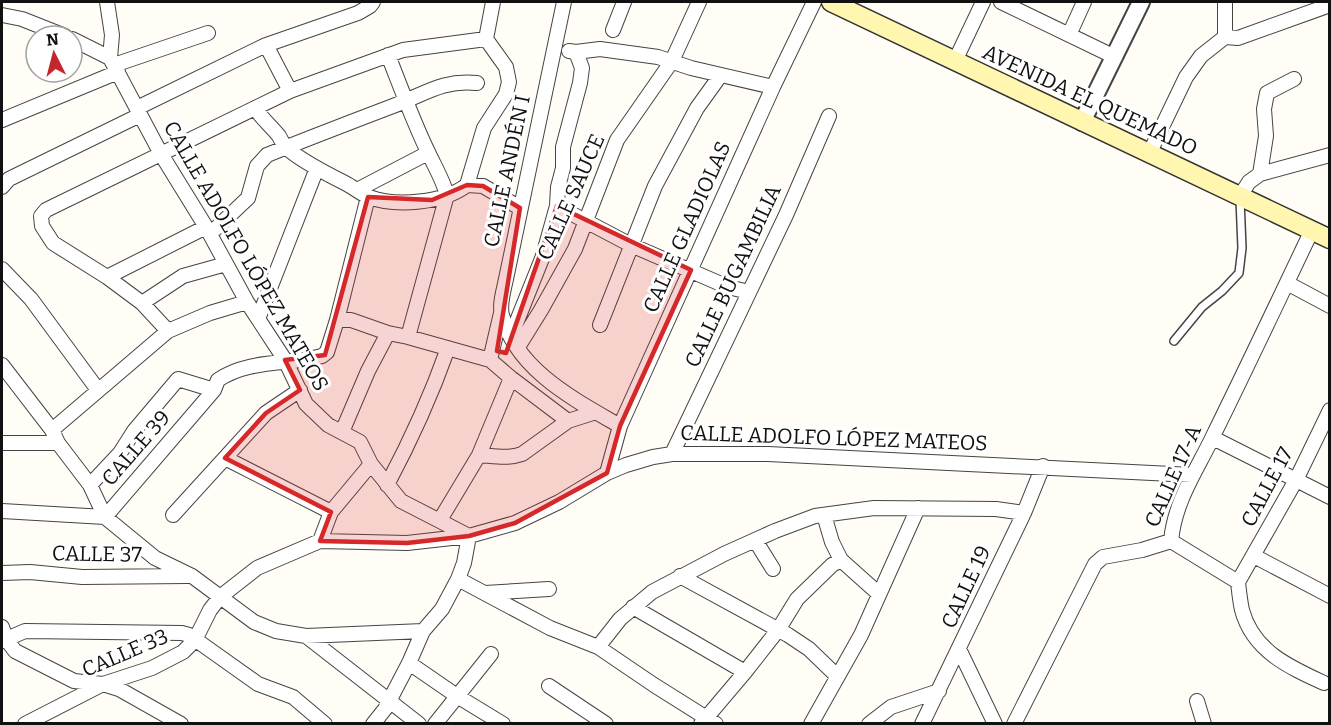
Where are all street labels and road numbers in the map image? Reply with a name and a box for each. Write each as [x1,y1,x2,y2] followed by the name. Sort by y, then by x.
[978,39,1202,161] street label: AVENIDA EL QUEMADO
[478,93,536,249] street label: CALLE ANDÉN I
[158,116,334,396] street label: CALLE ADOLFO LÓPEZ MATEOS
[532,130,610,264] street label: CALLE SAUCE
[638,137,736,317] street label: CALLE GLADIOLAS
[679,180,787,372] street label: CALLE BUGAMBILIA
[96,405,176,491] street label: CALLE 39
[680,420,988,456] street label: CALLE ADOLFO LÓPEZ MATEOS
[1139,421,1207,531] street label: CALLE 17-A
[1235,442,1299,531] street label: CALLE 17
[52,540,143,568] street label: CALLE 37
[936,541,996,633] street label: CALLE 19
[78,623,172,683] street label: CALLE 33

